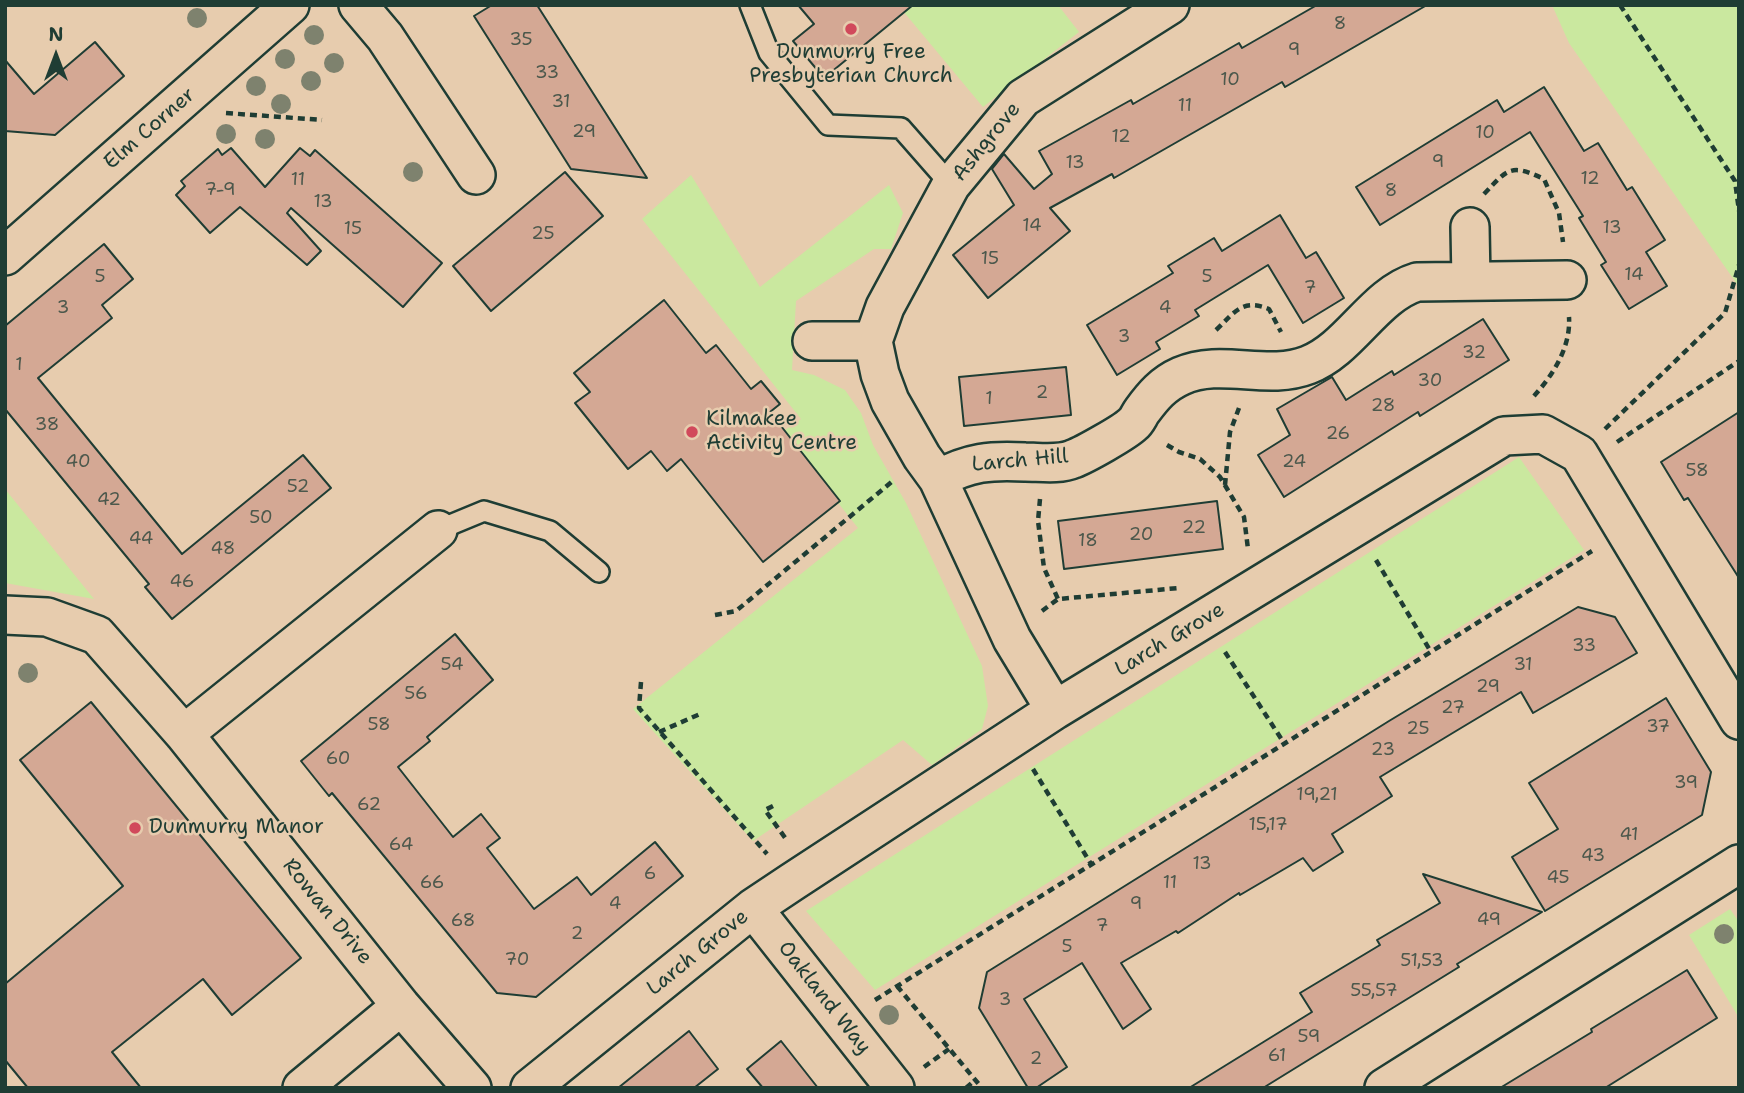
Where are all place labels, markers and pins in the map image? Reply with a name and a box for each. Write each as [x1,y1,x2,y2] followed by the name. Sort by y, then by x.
[843,21,859,37] marker: Dunmurry Free Presbyterian Church
[749,40,953,90] place label: Dunmurry Free Presbyterian Church
[706,407,857,457] place label: Kilmakee Activity Centre
[684,424,700,440] marker: Kilmakee Activity Centre
[149,815,324,841] place label: Dunmurry Manor
[127,820,143,836] marker: Dunmurry Manor

